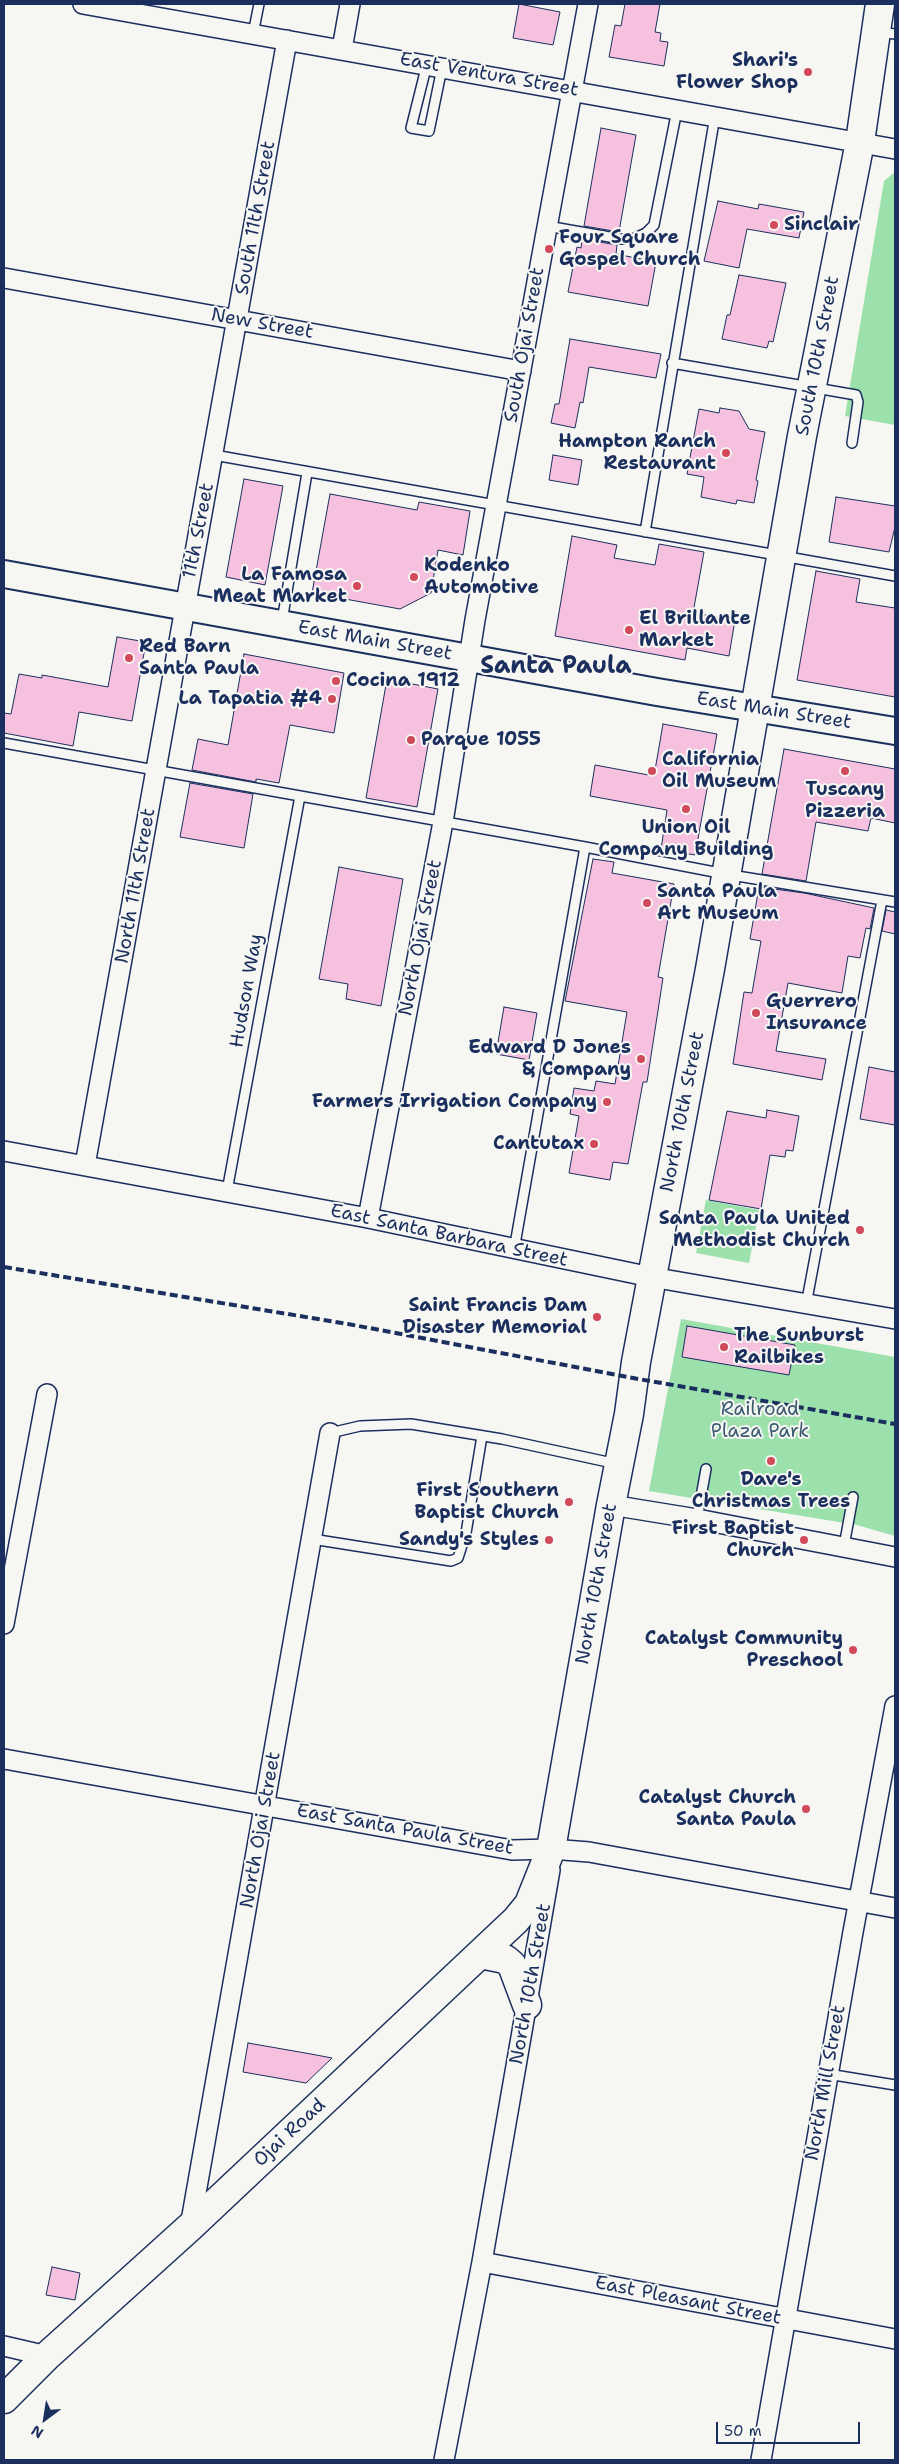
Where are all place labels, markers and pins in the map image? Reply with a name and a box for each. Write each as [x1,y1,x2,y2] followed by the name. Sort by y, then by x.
[676,50,798,94] place label: Shari's Flower Shop
[802,66,814,78] marker: Shari's Flower Shop
[784,214,858,236] place label: Sinclair
[768,219,780,231] marker: Sinclair
[559,227,700,271] place label: Four Square Gospel Church
[543,243,555,255] marker: Four Square Gospel Church
[558,431,716,475] place label: Hampton Ranch Restaurant
[720,447,732,459] marker: Hampton Ranch Restaurant
[424,555,539,599] place label: Kodenko Automotive
[213,564,347,608] place label: La Famosa Meat Market
[408,571,420,583] marker: Kodenko Automotive
[351,580,363,592] marker: La Famosa Meat Market
[639,608,751,652] place label: El Brillante Market
[623,624,635,636] marker: El Brillante Market
[139,636,259,680] place label: Red Barn Santa Paula
[123,652,135,664] marker: Red Barn Santa Paula
[346,670,460,692] place label: Cocina 1912
[330,675,342,687] marker: Cocina 1912
[179,688,322,710] place label: La Tapatia #4
[326,693,338,705] marker: La Tapatia #4
[421,729,541,751] place label: Parque 1055
[405,734,417,746] marker: Parque 1055
[662,749,776,793] place label: California Oil Museum
[646,765,658,777] marker: California Oil Museum
[839,765,851,777] marker: Tuscany Pizzeria
[805,779,885,823] place label: Tuscany Pizzeria
[680,803,692,815] marker: Union Oil Company Building
[599,817,773,861] place label: Union Oil Company Building
[657,881,779,925] place label: Santa Paula Art Museum
[641,897,653,909] marker: Santa Paula Art Museum
[766,991,867,1035] place label: Guerrero Insurance
[750,1007,762,1019] marker: Guerrero Insurance
[468,1037,631,1081] place label: Edward D Jones & Company
[635,1053,647,1065] marker: Edward D Jones & Company
[312,1091,597,1113] place label: Farmers Irrigation Company
[601,1096,613,1108] marker: Farmers Irrigation Company
[493,1133,584,1155] place label: Cantutax
[588,1138,600,1150] marker: Cantutax
[659,1208,850,1252] place label: Santa Paula United Methodist Church
[854,1224,866,1236] marker: Santa Paula United Methodist Church
[403,1295,587,1339] place label: Saint Francis Dam Disaster Memorial
[591,1311,603,1323] marker: Saint Francis Dam Disaster Memorial
[734,1325,864,1369] place label: The Sunburst Railbikes
[718,1341,730,1353] marker: The Sunburst Railbikes
[765,1455,777,1467] marker: Dave's Christmas Trees
[692,1469,850,1513] place label: Dave's Christmas Trees
[415,1480,559,1524] place label: First Southern Baptist Church
[563,1496,575,1508] marker: First Southern Baptist Church
[672,1518,794,1562] place label: First Baptist Church
[399,1529,539,1551] place label: Sandy's Styles
[543,1534,555,1546] marker: Sandy's Styles
[798,1534,810,1546] marker: First Baptist Church
[645,1628,843,1672] place label: Catalyst Community Preschool
[847,1644,859,1656] marker: Catalyst Community Preschool
[639,1787,796,1831] place label: Catalyst Church Santa Paula
[800,1803,812,1815] marker: Catalyst Church Santa Paula

